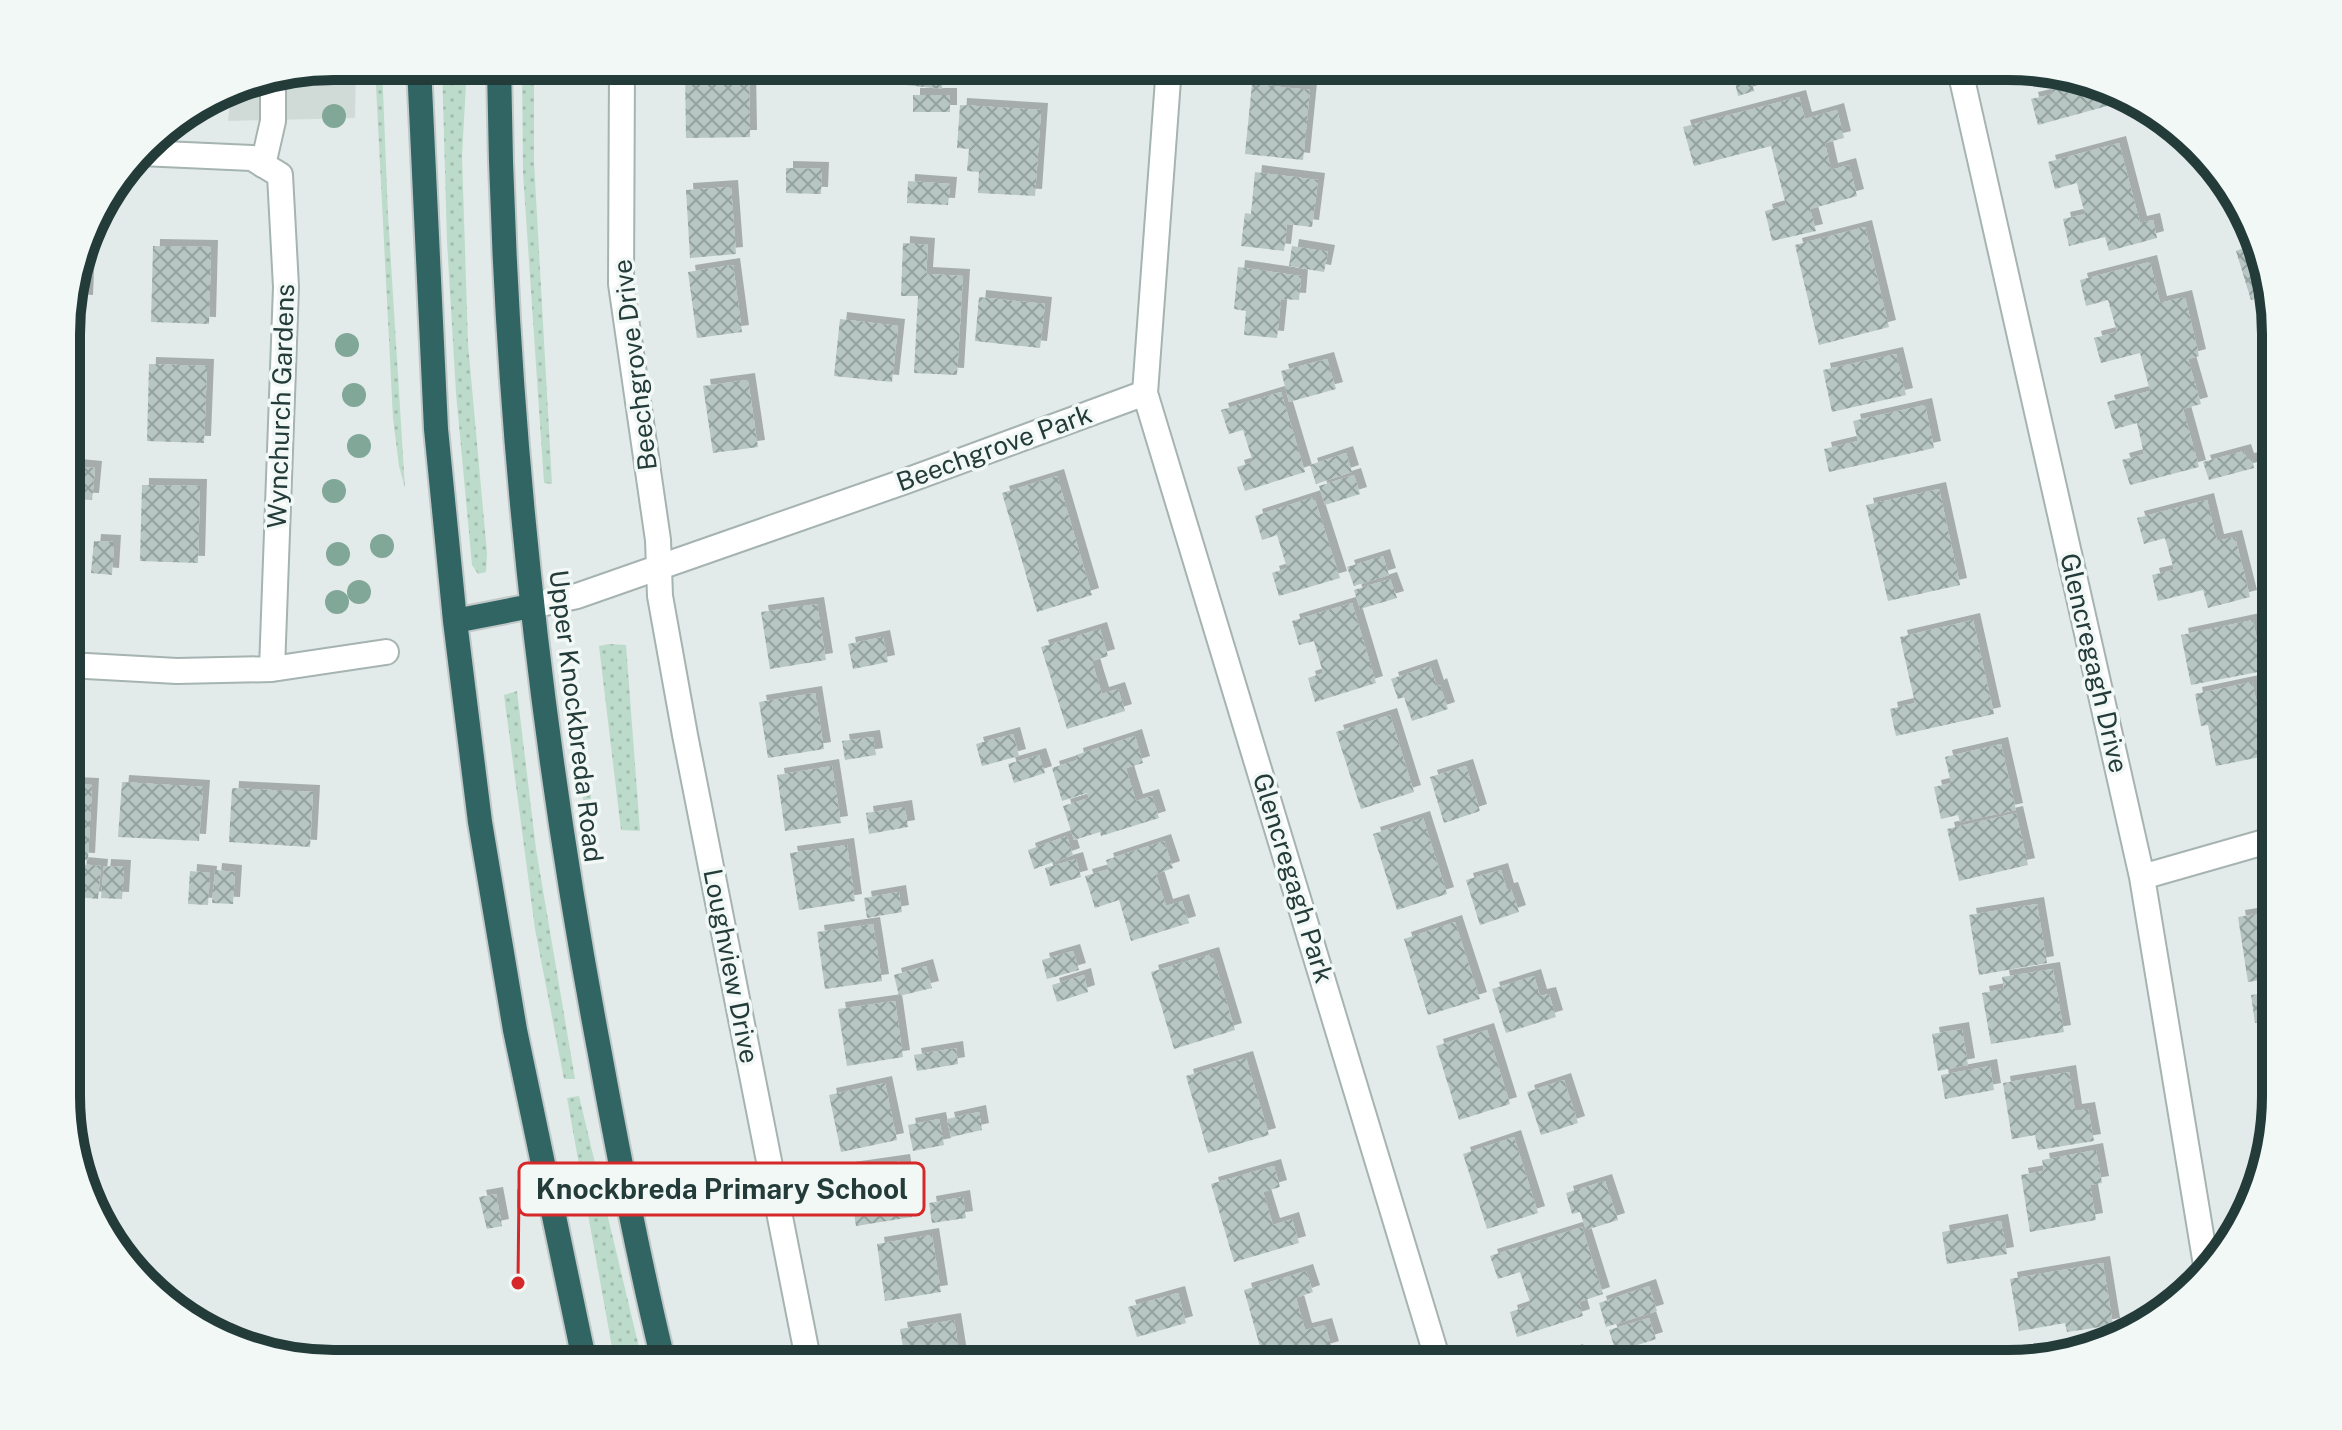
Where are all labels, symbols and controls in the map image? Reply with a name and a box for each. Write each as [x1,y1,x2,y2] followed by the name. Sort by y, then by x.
[606,258,663,472] street label: Beechgrove Drive
[261,283,300,529] street label: Wynchurch Gardens
[892,398,1096,497] street label: Beechgrove Park
[2054,550,2135,776] street label: Glencregagh Drive
[543,568,610,864] street label: Upper Knockbreda Road
[1247,769,1340,986] street label: Glencregagh Park
[697,866,766,1066] street label: Loughview Drive
[519,1163,924,1215] callout: Knockbreda Primary School
[536,1172,908,1205] text: Knockbreda Primary School

